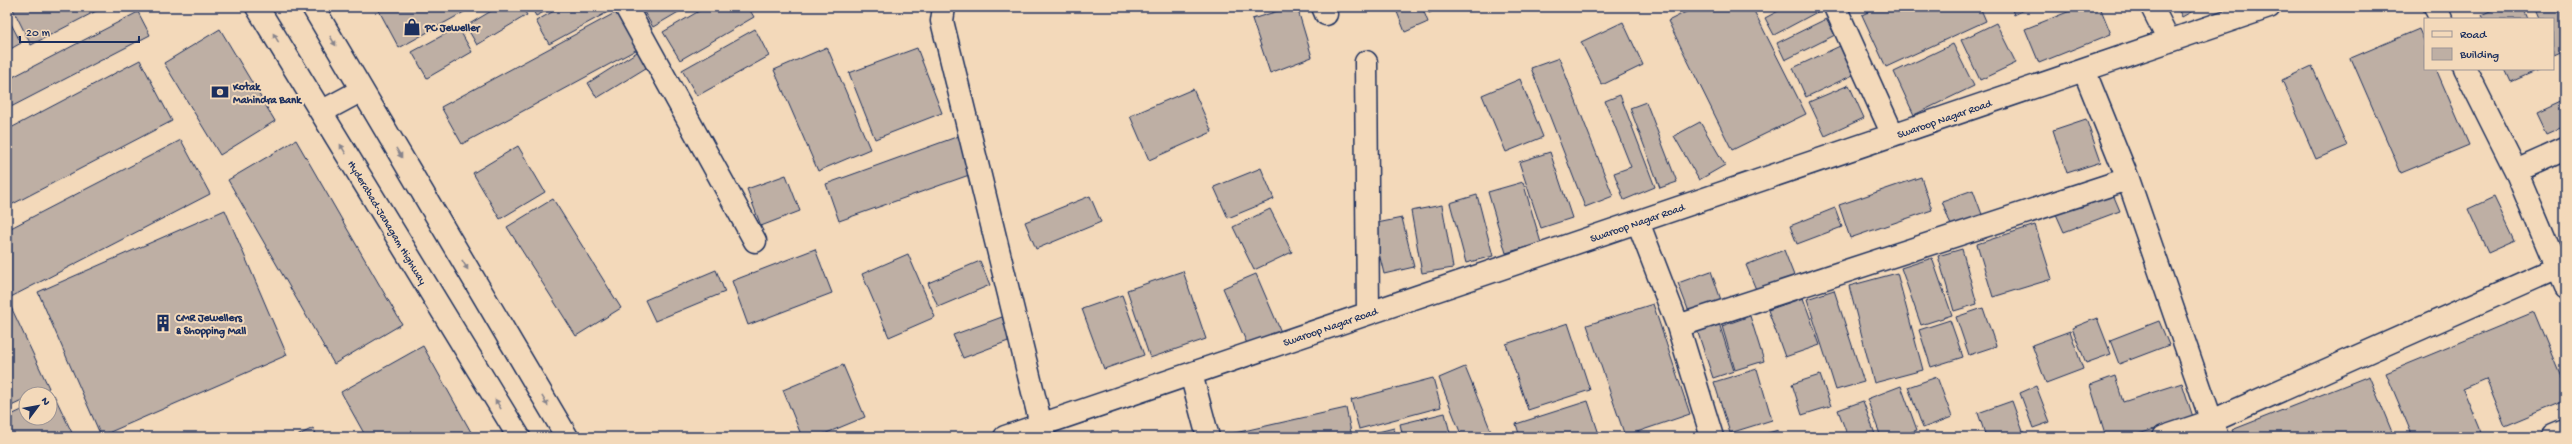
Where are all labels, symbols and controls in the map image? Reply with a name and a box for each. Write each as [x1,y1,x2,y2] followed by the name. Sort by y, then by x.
[402,17,422,37] shop icon: PC Jeweller
[20,18,139,44] scale bar
[2424,18,2554,70] legend
[424,23,481,35] place label: PC Jeweller
[26,27,51,41] text: 20 m
[2460,29,2487,43] text: Road
[272,32,279,44] one-way arrow
[329,36,337,46] one-way arrow
[2459,49,2499,63] text: Building
[232,81,303,107] place label: Kotak Mahindra Bank
[210,82,230,102] bank icon: Kotak Mahindra Bank
[1896,98,1995,142] street label: Swaroop Nagar Road
[340,143,347,155] one-way arrow
[395,148,403,158] one-way arrow
[344,159,428,288] street label: Hyderabad-Janagam Highway
[1589,202,1688,246] street label: Swaroop Nagar Road
[461,260,469,270] one-way arrow
[1282,306,1381,350] street label: Swaroop Nagar Road
[153,313,173,333] building icon: CMR Jewellers & Shopping Mall
[175,313,247,339] place label: CMR Jewellers & Shopping Mall
[18,386,58,426] north arrow
[542,395,549,407] one-way arrow
[38,396,52,408] text: N
[495,398,502,410] one-way arrow

